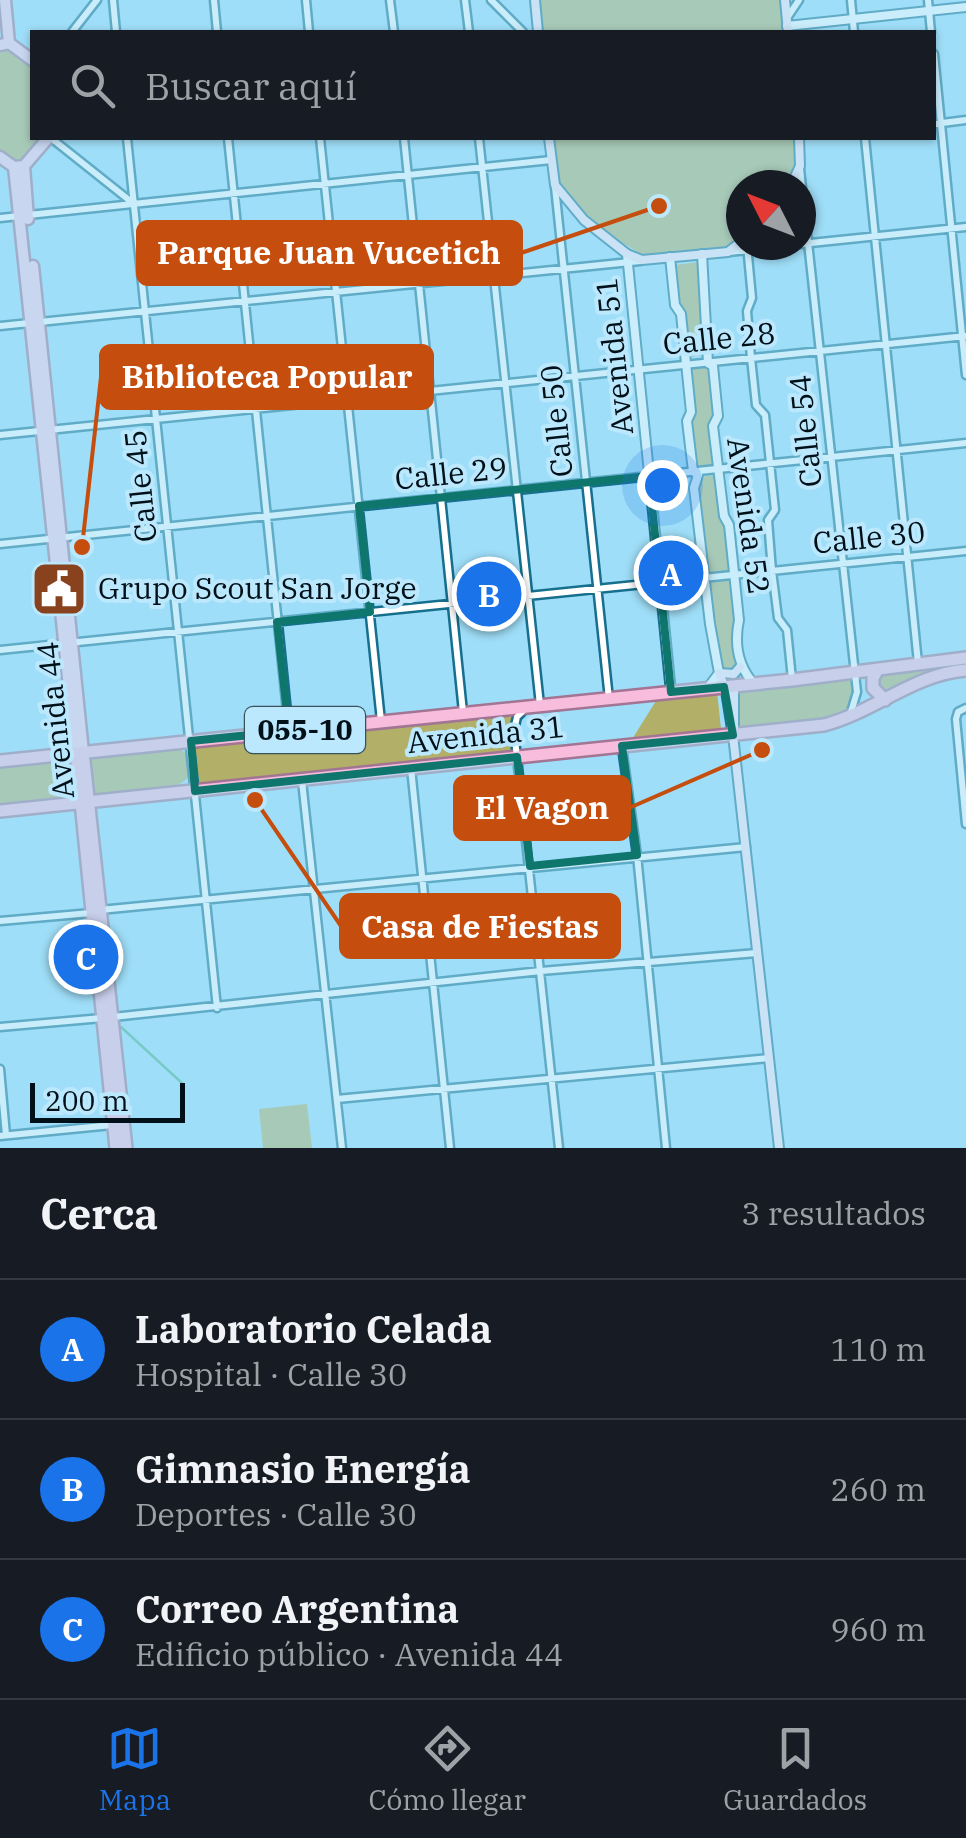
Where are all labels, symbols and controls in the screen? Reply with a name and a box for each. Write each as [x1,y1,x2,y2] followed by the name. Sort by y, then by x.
[30,30,936,140] search box
[65,58,120,113] icon: search
[145,61,357,110] text: Buscar aquí
[726,170,816,260] north arrow
[138,222,521,284] callout: Parque Juan Vucetich
[157,231,501,273] text: Parque Juan Vucetich
[586,276,641,437] street label: Avenida 51
[661,312,777,363] street label: Calle 28
[101,346,432,408] callout: Biblioteca Popular
[122,355,413,397] text: Biblioteca Popular
[530,363,581,479] street label: Calle 50
[779,373,830,489] street label: Calle 54
[114,428,165,544] street label: Calle 45
[719,435,780,597] street label: Avenida 52
[393,447,509,498] street label: Calle 29
[637,460,688,511] your location
[811,511,927,562] street label: Calle 30
[638,536,704,610] pin: A
[456,556,522,632] pin: B
[29,559,89,619] public building icon: Grupo Scout San Jorge
[98,568,417,607] place label: Grupo Scout San Jorge
[27,640,82,801] street label: Avenida 44
[405,706,566,761] street label: Avenida 31
[245,707,365,753] road number: 055-10
[455,777,629,839] callout: El Vagon
[475,786,609,828] text: El Vagon
[341,895,619,957] callout: Casa de Fiestas
[361,905,599,947] text: Casa de Fiestas
[54,920,118,994] pin: C
[30,1078,185,1122] scale bar
[45,1082,129,1119] text: 200 m
[40,1186,158,1241] text: Cerca
[741,1192,926,1234] text: 3 resultados
[135,1304,492,1353] text: Laboratorio Celada
[61,1328,84,1370] text: A
[830,1328,926,1370] text: 110 m
[135,1353,407,1395] text: Hospital · Calle 30
[135,1444,471,1493] text: Gimnasio Energía
[61,1468,84,1510] text: B
[830,1468,926,1510] text: 260 m
[135,1493,417,1535] text: Deportes · Calle 30
[135,1584,459,1633] text: Correo Argentina
[62,1608,83,1650] text: C
[830,1608,926,1650] text: 960 m
[135,1633,563,1675] text: Edificio público · Avenida 44
[99,1721,171,1818] tab: Mapa
[369,1721,526,1818] tab: Cómo llegar
[723,1721,867,1818] tab: Guardados

